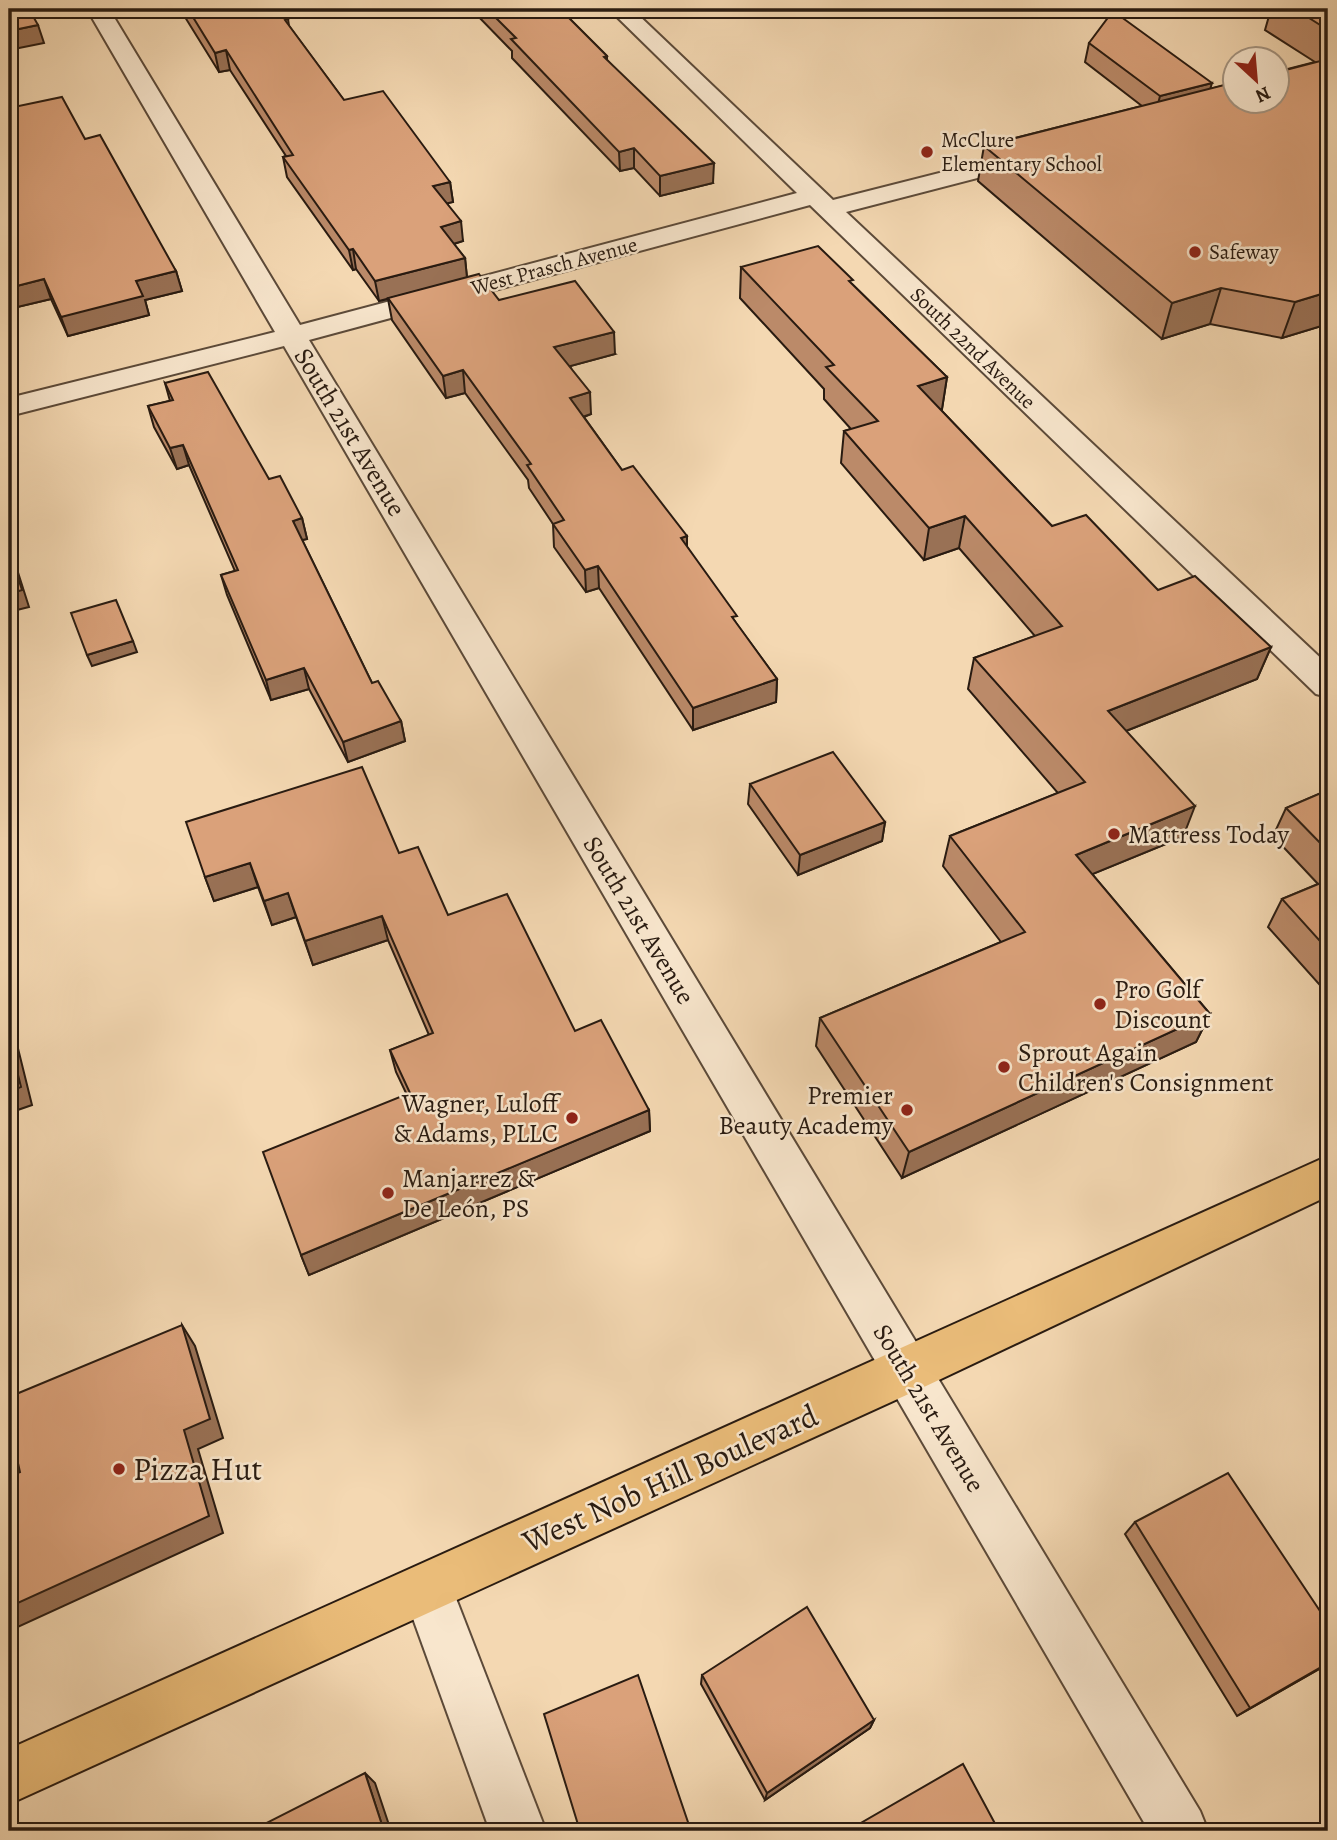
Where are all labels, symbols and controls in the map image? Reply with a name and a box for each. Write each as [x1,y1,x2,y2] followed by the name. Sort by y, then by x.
[1222,46,1292,116] north arrow
[1251,80,1275,109] text: N
[941,126,1102,178] place label: McClure Elementary School
[919,144,935,160] marker: McClure Elementary School
[467,230,640,302] street label: West Prasch Avenue
[1209,238,1279,266] place label: Safeway
[1187,244,1203,260] marker: Safeway
[904,281,1042,415] street label: South 22nd Avenue
[286,341,414,523] street label: South 21st Avenue
[1128,817,1290,852] place label: Mattress Today
[1106,826,1122,842] marker: Mattress Today
[575,829,703,1011] street label: South 21st Avenue
[1114,972,1211,1037] place label: Pro Golf Discount
[1092,996,1108,1012] marker: Pro Golf Discount
[1018,1035,1274,1100] place label: Sprout Again Children's Consignment
[996,1059,1012,1075] marker: Sprout Again Children's Consignment
[719,1078,893,1143] place label: Premier Beauty Academy
[393,1086,561,1151] place label: Wagner, Luloff & Adams, PLLC
[899,1102,915,1118] marker: Premier Beauty Academy
[564,1110,580,1126] marker: Wagner, Luloff & Adams, PLLC
[402,1161,536,1226] place label: Manjarrez & De León, PS
[380,1185,396,1201] marker: Manjarrez & De León, PS
[865,1317,993,1499] street label: South 21st Avenue
[514,1393,825,1563] street label: West Nob Hill Boulevard
[133,1447,262,1491] place label: Pizza Hut
[111,1461,127,1477] marker: Pizza Hut

